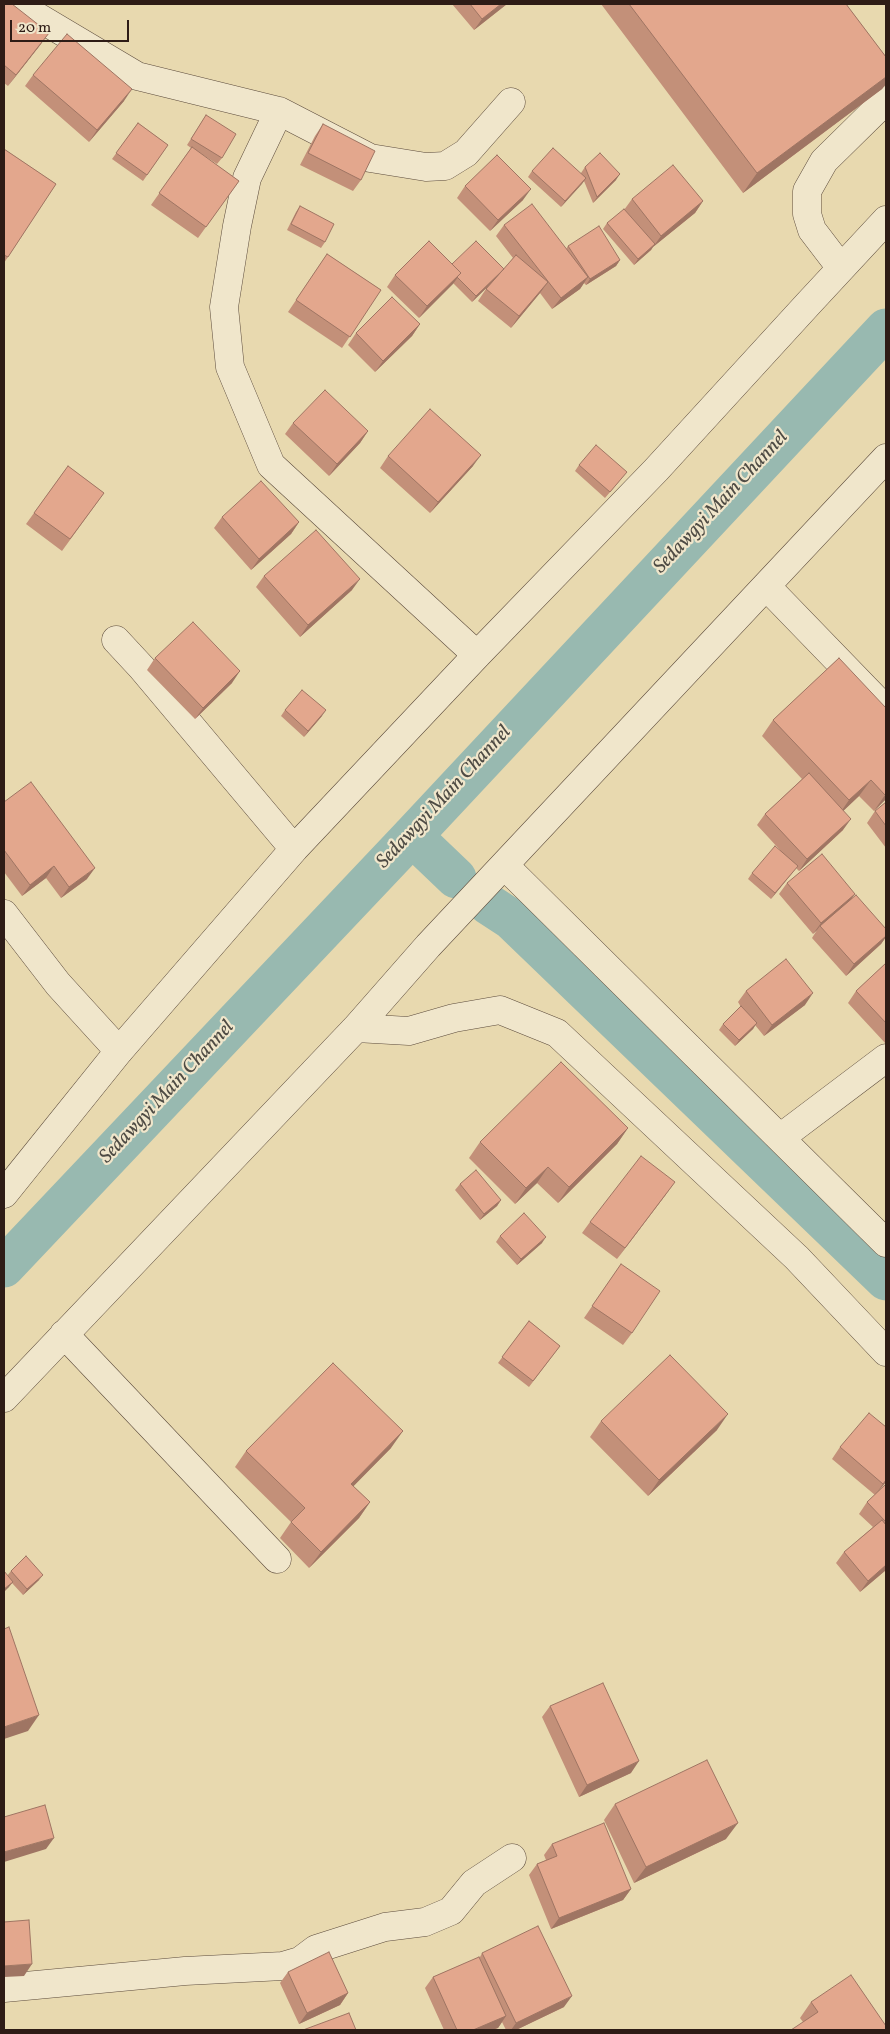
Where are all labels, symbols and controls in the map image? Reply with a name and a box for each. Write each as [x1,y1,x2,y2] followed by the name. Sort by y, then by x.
[12,10,131,42] scale bar
[18,18,51,39] text: 20 m
[650,427,794,579] water label: Sedawgyi Main Channel
[373,722,517,874] water label: Sedawgyi Main Channel
[96,1017,240,1169] water label: Sedawgyi Main Channel

